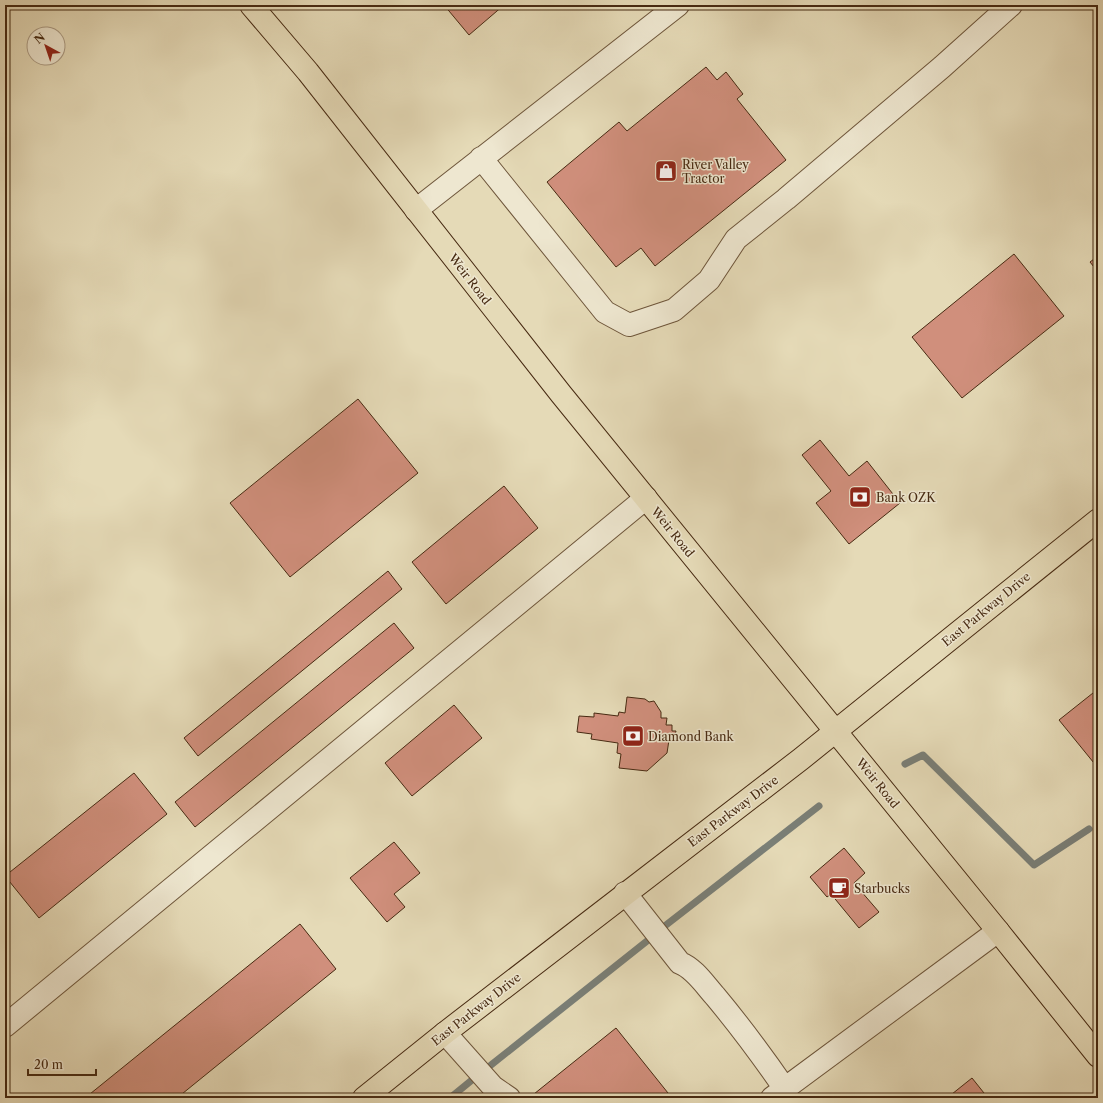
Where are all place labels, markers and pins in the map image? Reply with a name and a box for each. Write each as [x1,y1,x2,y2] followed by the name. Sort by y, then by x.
[682,157,749,186] place label: River Valley Tractor
[653,158,679,184] shop icon: River Valley Tractor
[847,484,873,510] bank icon: Bank OZK
[876,490,936,505] place label: Bank OZK
[620,723,646,749] bank icon: Diamond Bank
[648,729,734,744] place label: Diamond Bank
[826,875,852,901] cafe icon: Starbucks
[854,881,910,896] place label: Starbucks

